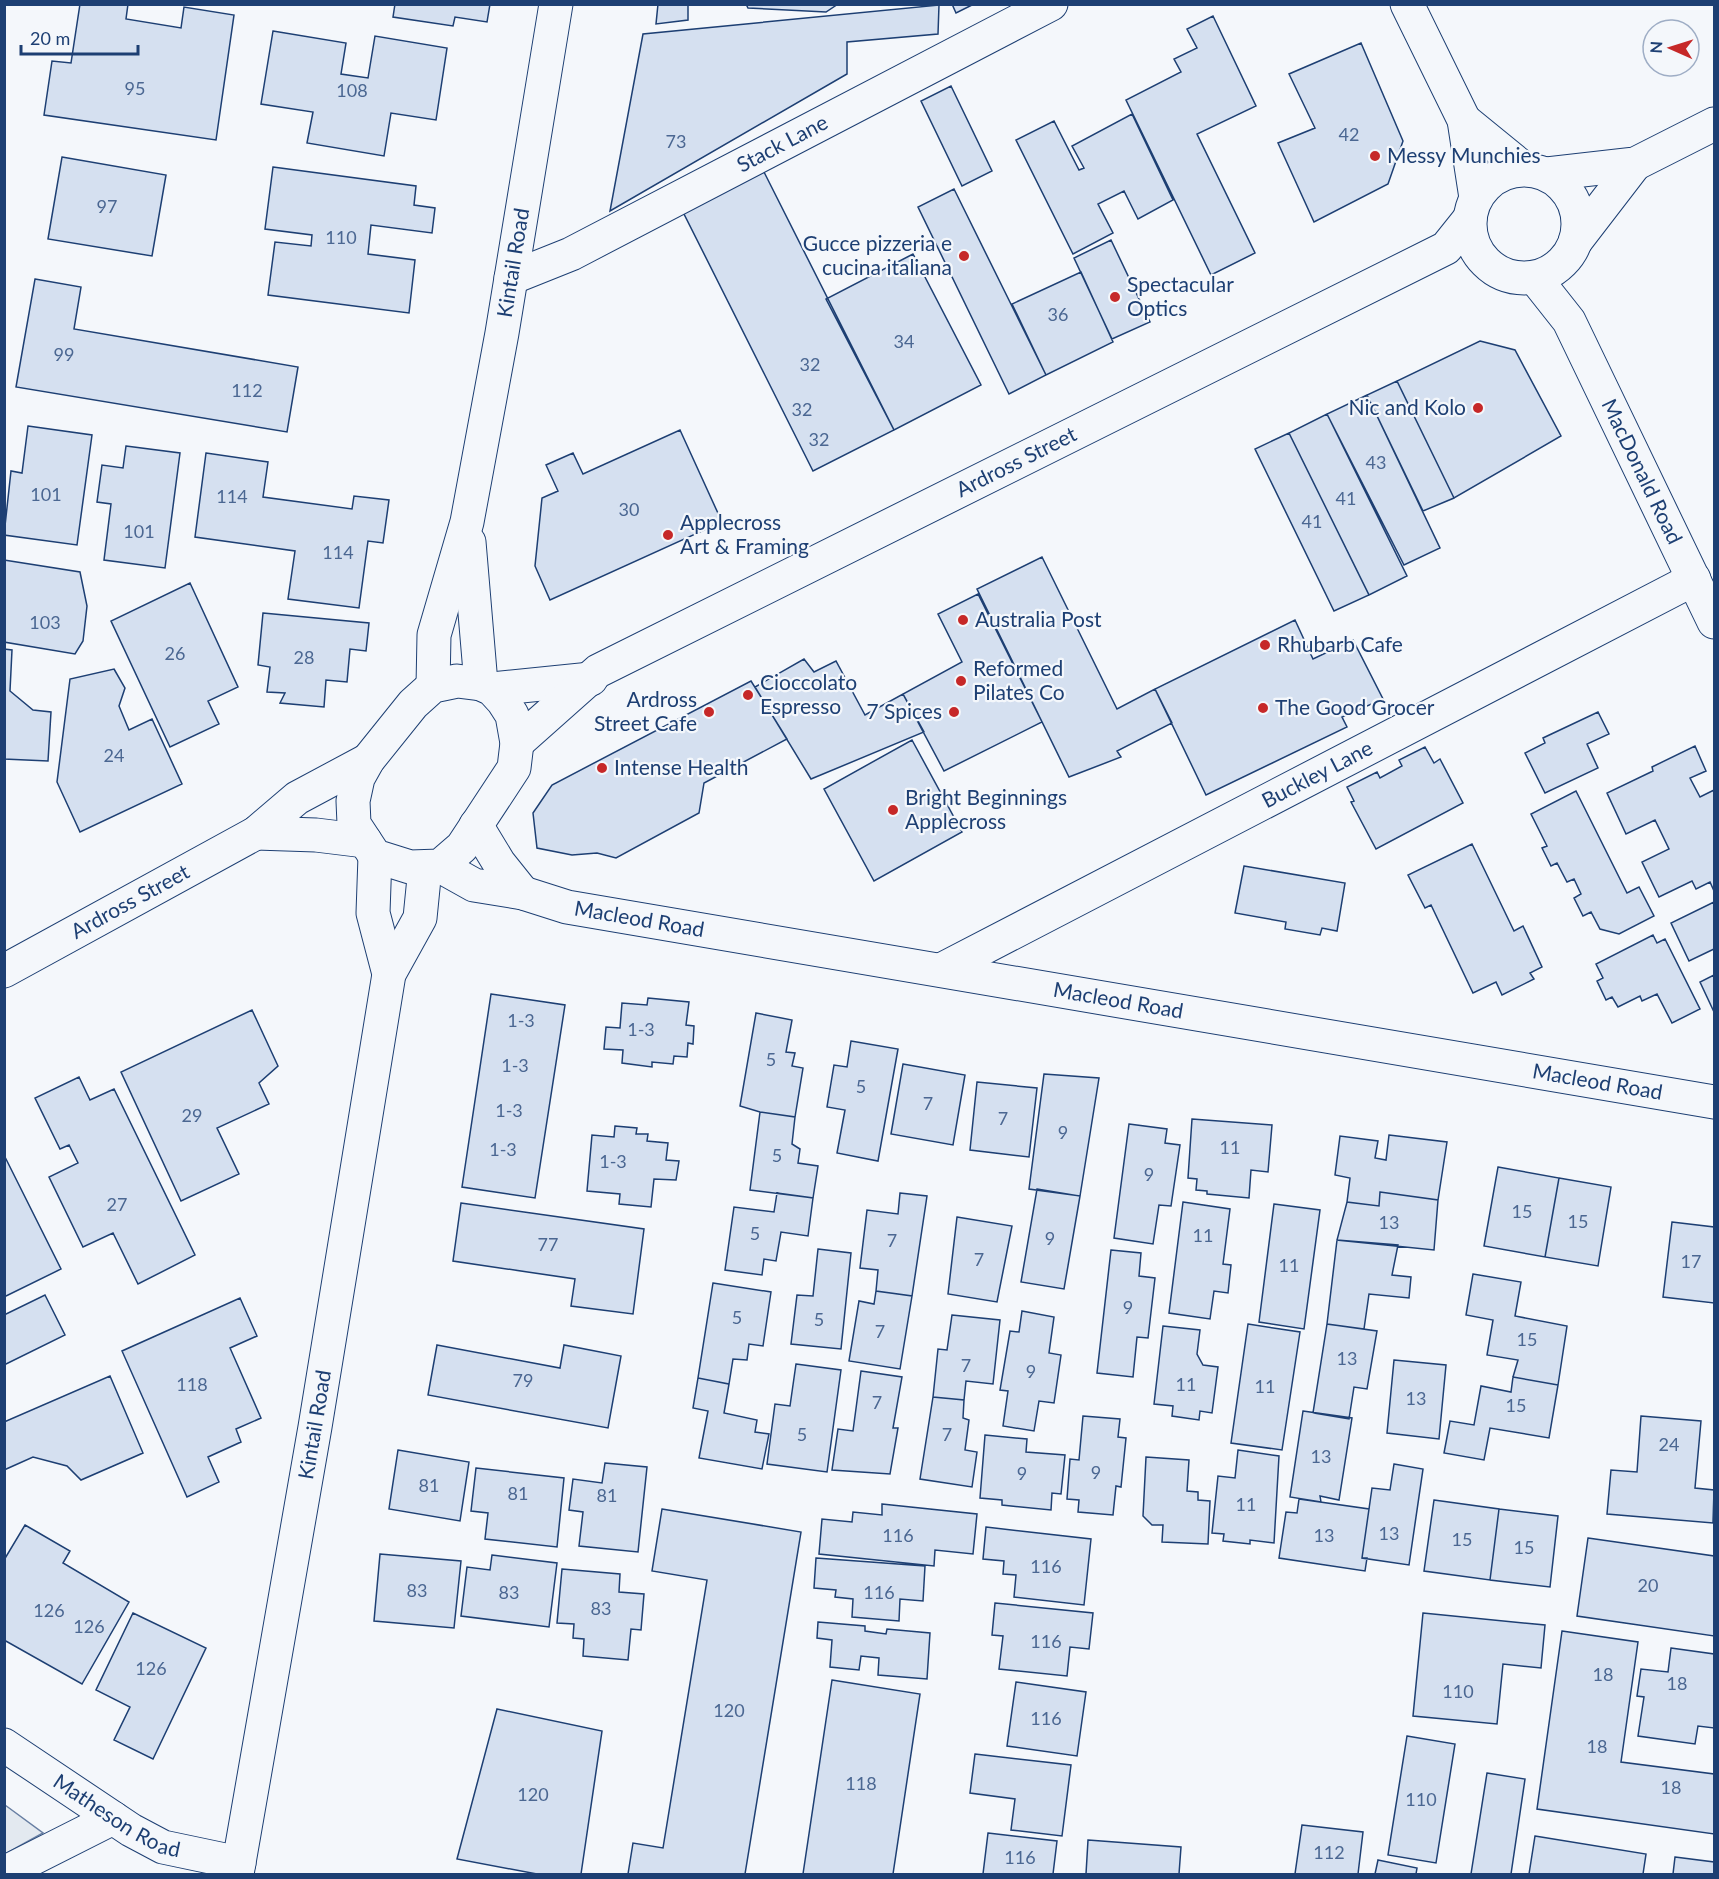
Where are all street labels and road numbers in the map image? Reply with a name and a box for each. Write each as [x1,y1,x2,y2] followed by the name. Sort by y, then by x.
[732,109,831,177] street label: Stack Lane
[491,206,533,319] street label: Kintail Road
[1597,394,1688,548] street label: MacDonald Road
[951,420,1081,501] street label: Ardross Street
[1257,734,1376,812] street label: Buckley Lane
[66,858,194,943] street label: Ardross Street
[573,894,706,941] street label: Macleod Road
[1052,976,1185,1023] street label: Macleod Road
[1531,1057,1665,1104] street label: Macleod Road
[292,1368,335,1481] street label: Kintail Road
[49,1768,183,1861] street label: Matheson Road

